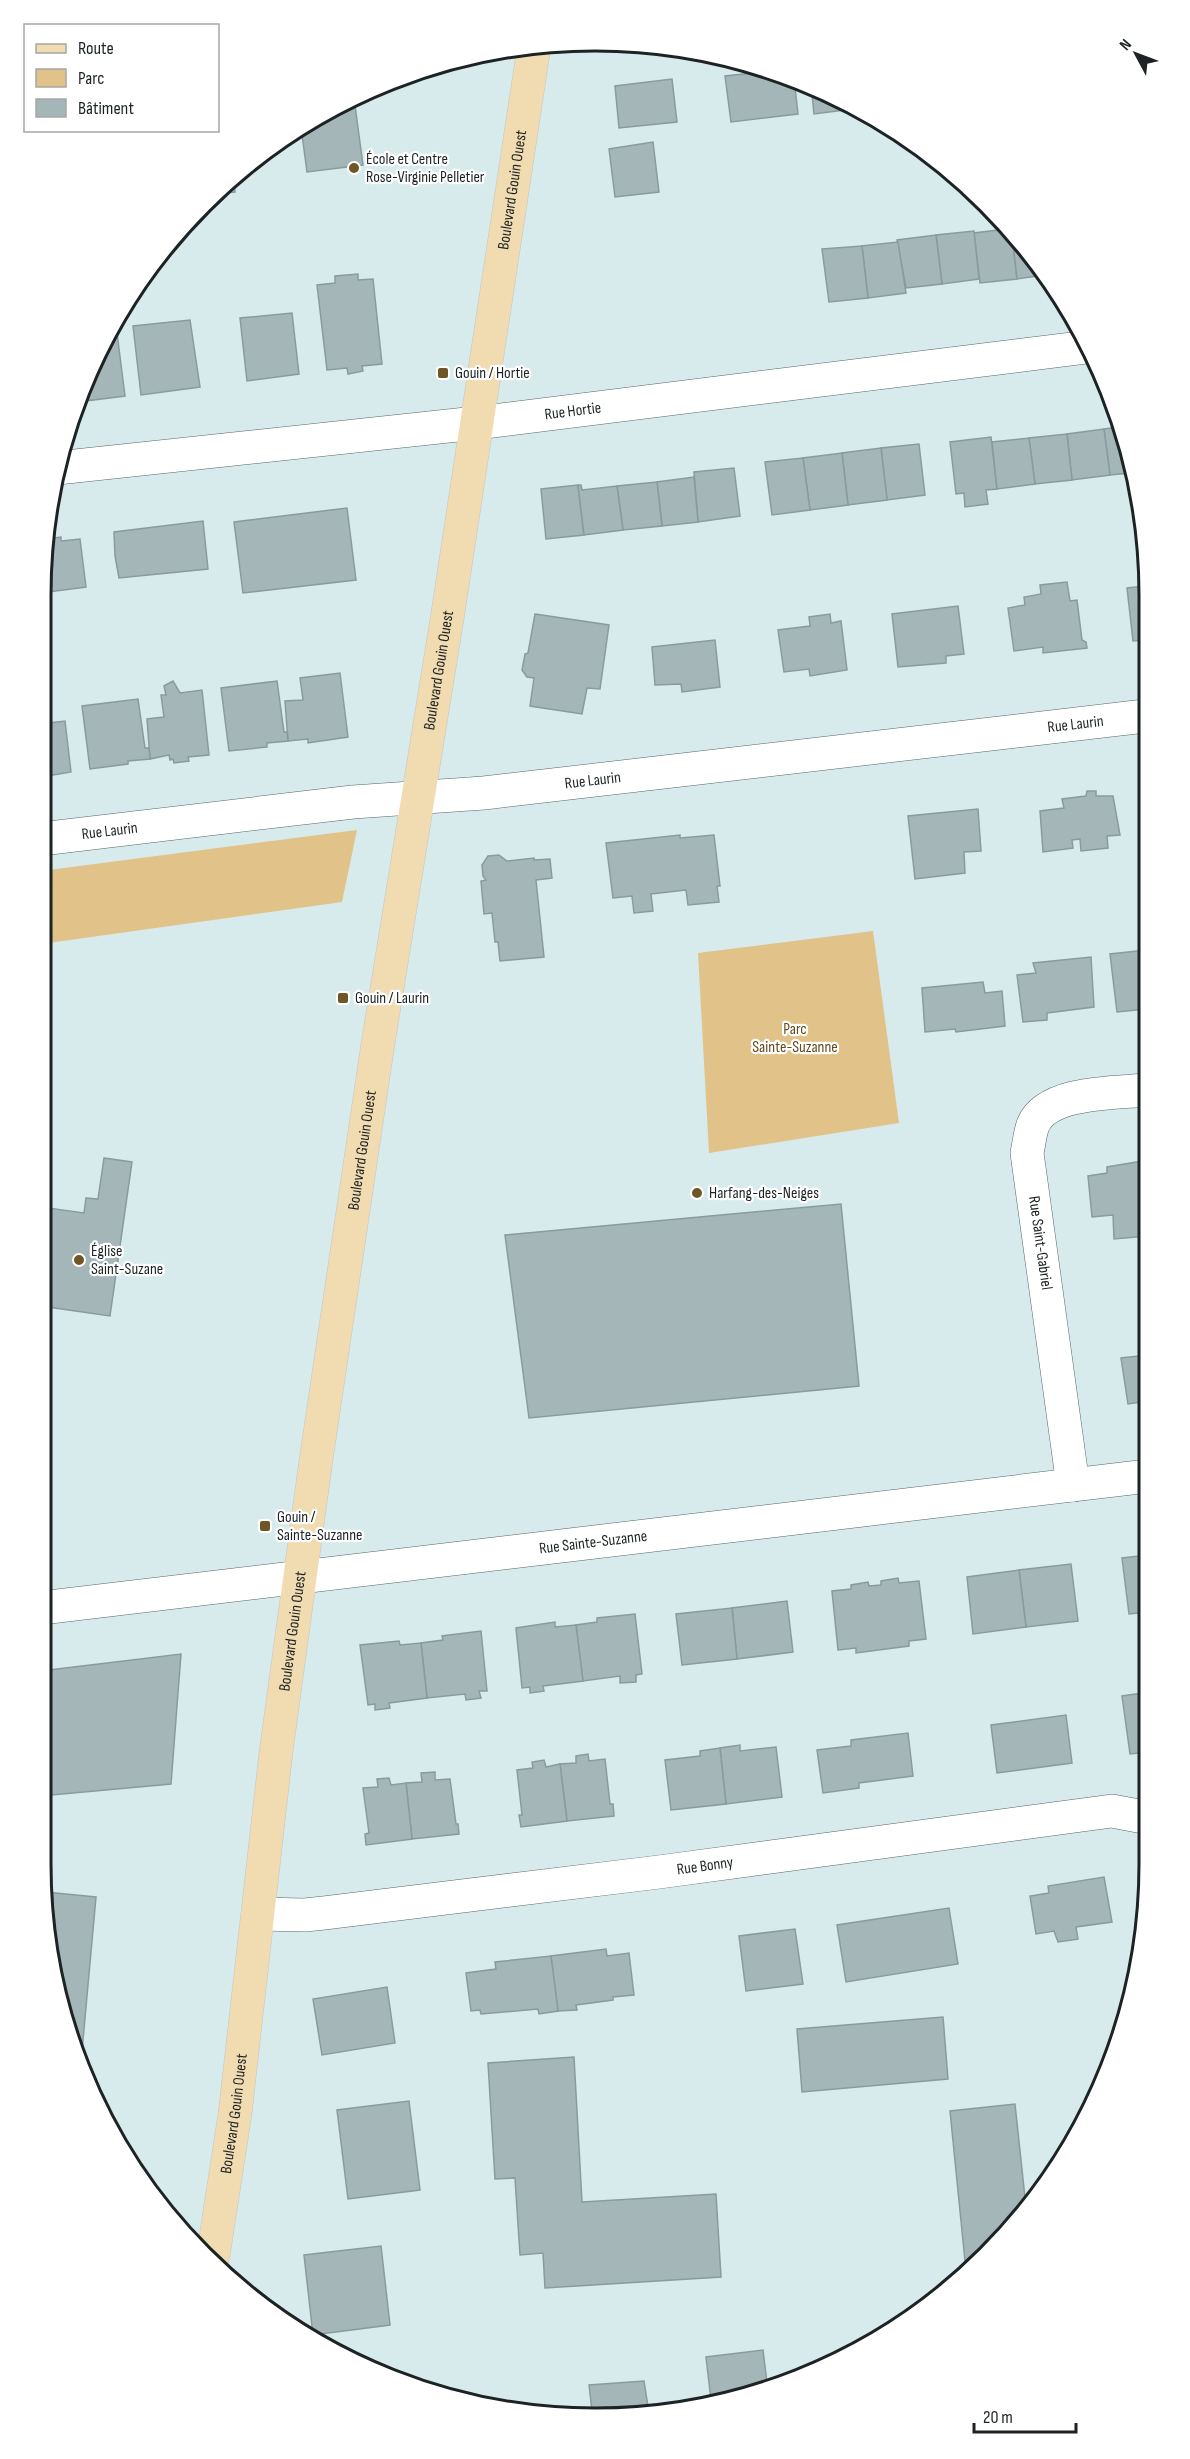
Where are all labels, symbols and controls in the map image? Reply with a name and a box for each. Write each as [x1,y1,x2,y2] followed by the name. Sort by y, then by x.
[24,24,219,132] legend
[1106,24,1166,84] north arrow
[1116,36,1136,55] text: N
[78,38,114,59] text: Route
[78,68,104,89] text: Parc
[78,98,134,119] text: Bâtiment
[494,129,531,251] street label: Boulevard Gouin Ouest
[366,150,485,187] place label: École et Centre Rose-Virginie Pelletier
[347,161,361,175] marker: École et Centre Rose-Virginie Pelletier
[455,364,530,383] place label: Gouin / Hortie
[436,366,450,380] marker: Gouin / Hortie
[543,398,602,424] street label: Rue Hortie
[420,609,458,731] street label: Boulevard Gouin Ouest
[1046,711,1105,737] street label: Rue Laurin
[564,768,622,793] street label: Rue Laurin
[80,818,139,844] street label: Rue Laurin
[355,989,429,1008] place label: Gouin / Laurin
[336,991,350,1005] marker: Gouin / Laurin
[752,1020,838,1057] park label: Parc Sainte-Suzanne
[344,1089,380,1211] street label: Boulevard Gouin Ouest
[709,1184,819,1203] place label: Harfang-des-Neiges
[690,1186,704,1200] marker: Harfang-des-Neiges
[1024,1195,1056,1291] street label: Rue Saint-Gabriel
[91,1242,163,1279] place label: Église Saint-Suzane
[72,1253,86,1267] marker: Église Saint-Suzane
[277,1508,362,1545] place label: Gouin / Sainte-Suzanne
[258,1519,272,1533] marker: Gouin / Sainte-Suzanne
[538,1526,648,1558] street label: Rue Sainte-Suzanne
[275,1570,310,1692] street label: Boulevard Gouin Ouest
[676,1853,734,1879] street label: Rue Bonny
[216,2052,251,2175] street label: Boulevard Gouin Ouest
[974,2396,1076,2434] scale bar
[983,2407,1013,2428] text: 20 m

